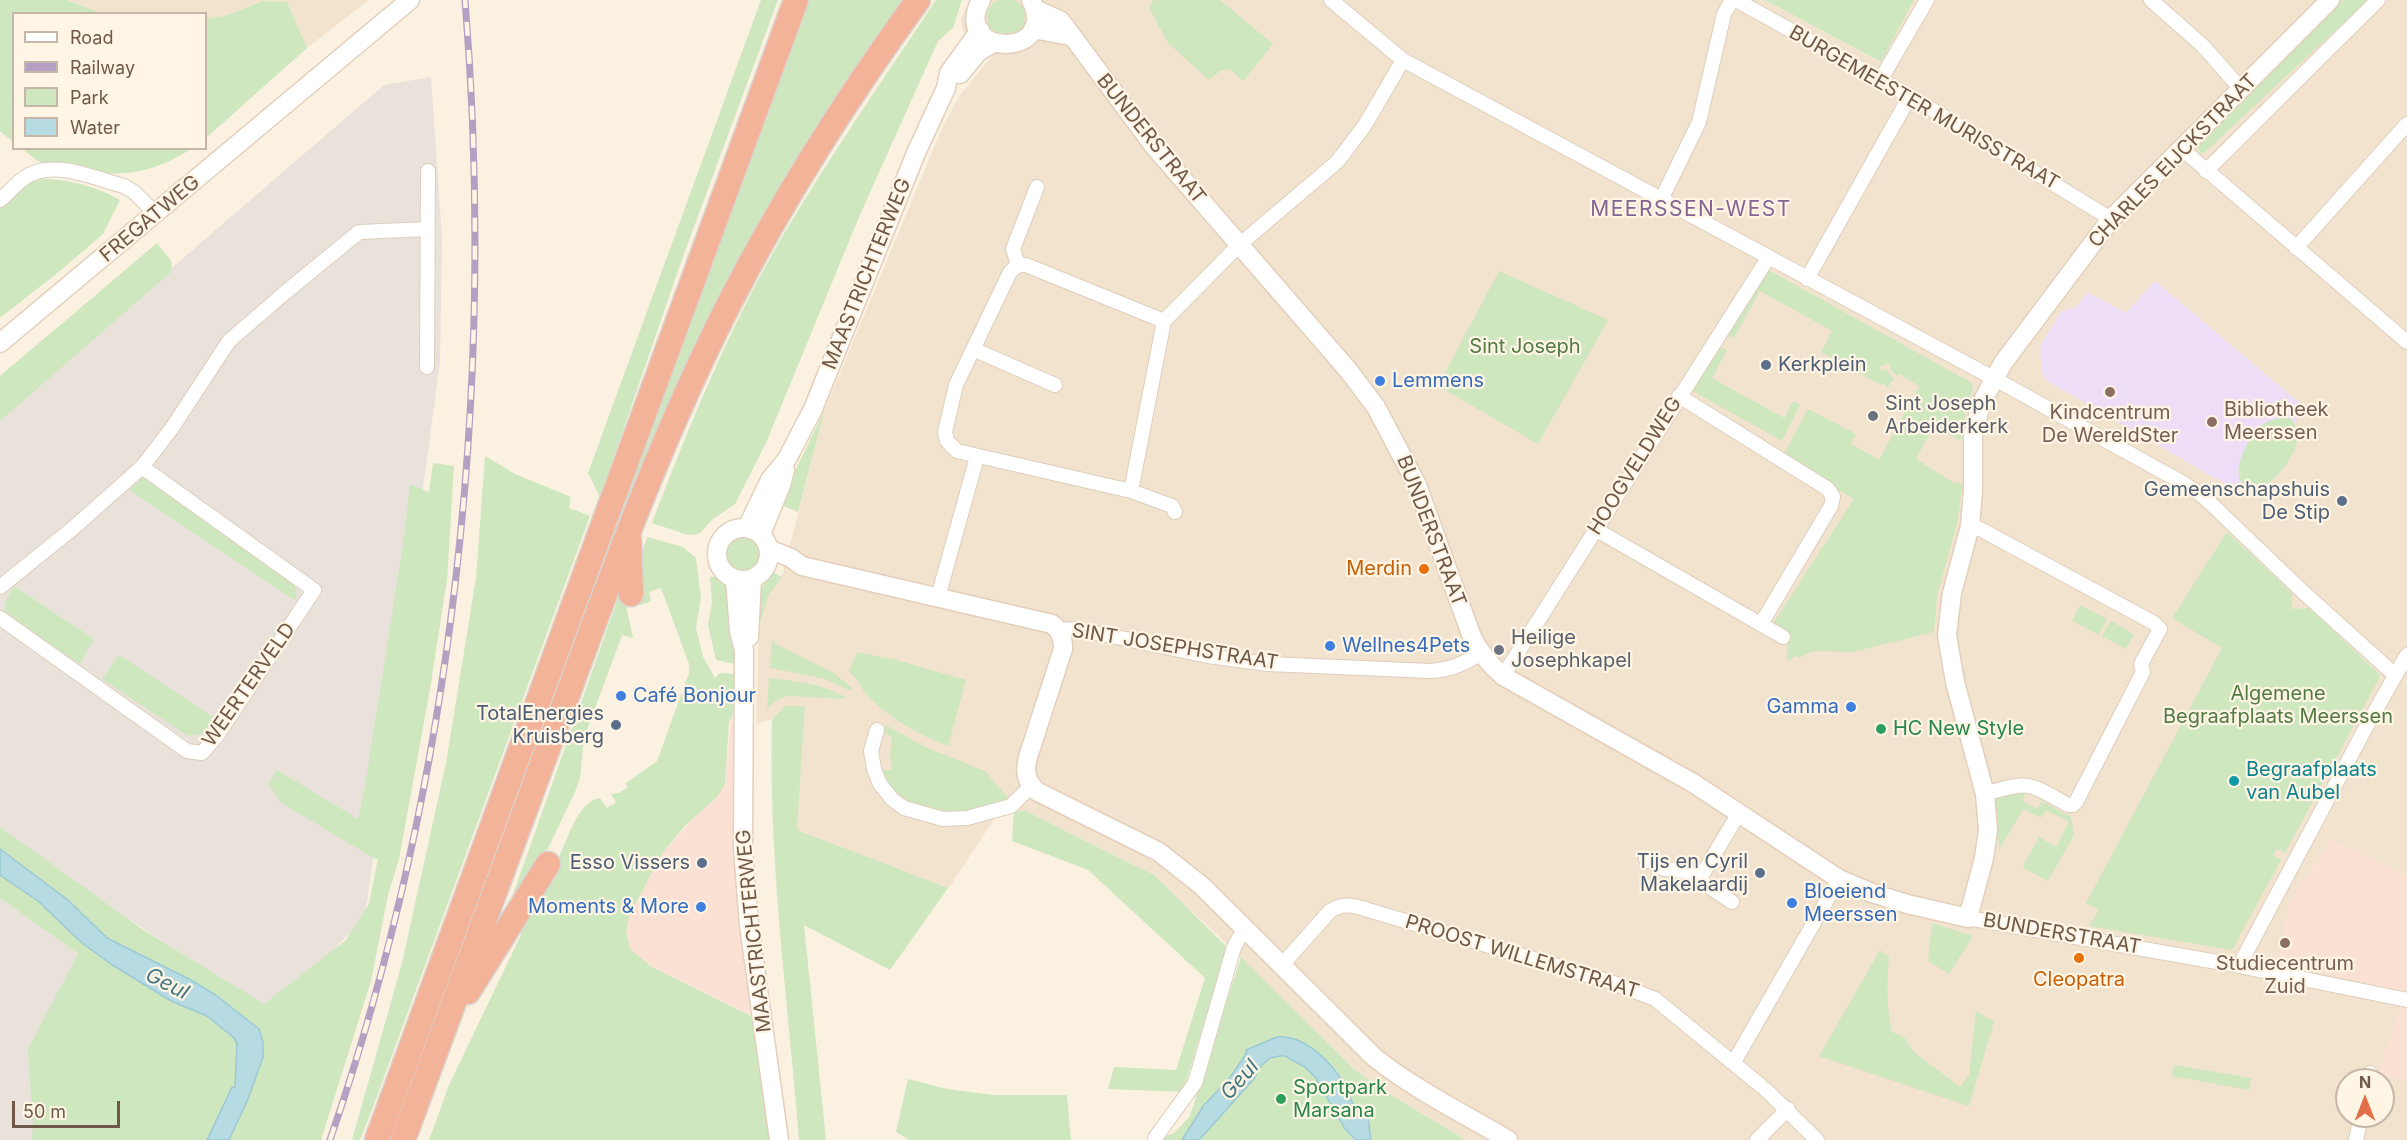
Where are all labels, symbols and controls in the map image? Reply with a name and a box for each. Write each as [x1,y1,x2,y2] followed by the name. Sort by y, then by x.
[12,12,207,150] legend
[1785,21,2063,195] street label: BURGEMEESTER MURISSTRAAT
[70,27,113,48] text: Road
[70,57,135,78] text: Railway
[1091,69,1211,209] street label: BUNDERSTRAAT
[2084,69,2262,253] street label: CHARLES EIJCKSTRAAT
[70,87,109,108] text: Park
[70,117,120,138] text: Water
[95,170,205,268] street label: FREGATWEG
[818,175,916,373] street label: MAASTRICHTERWEG
[1590,197,1792,223] district label: MEERSSEN-WEST
[1469,335,1581,359] park label: Sint Joseph
[1778,353,1867,377] place label: Kerkplein
[1759,358,1773,372] marker: Kerkplein
[1392,369,1484,393] place label: Lemmens
[1373,374,1387,388] marker: Lemmens
[2103,385,2117,399] marker: Kindcentrum De WereldSter
[1885,392,2008,439] place label: Sint Joseph Arbeiderkerk
[1583,393,1687,539] street label: HOOGVELDWEG
[2224,398,2329,445] place label: Bibliotheek Meerssen
[2042,401,2178,448] place label: Kindcentrum De WereldSter
[1866,409,1880,423] marker: Sint Joseph Arbeiderkerk
[2205,415,2219,429] marker: Bibliotheek Meerssen
[1391,452,1471,610] street label: BUNDERSTRAAT
[2144,478,2330,525] place label: Gemeenschapshuis De Stip
[2335,494,2349,508] marker: Gemeenschapshuis De Stip
[1346,557,1412,581] place label: Merdin
[1417,562,1431,576] marker: Merdin
[197,618,301,752] street label: WEERTERVELD
[1070,619,1280,675] street label: SINT JOSEPHSTRAAT
[1511,626,1632,673] place label: Heilige Josephkapel
[1342,634,1470,658] place label: Wellnes4Pets
[1323,639,1337,653] marker: Wellnes4Pets
[1492,643,1506,657] marker: Heilige Josephkapel
[2163,682,2393,729] park label: Algemene Begraafplaats Meerssen
[633,684,756,708] place label: Café Bonjour
[614,689,628,703] marker: Café Bonjour
[1767,695,1839,719] place label: Gamma
[1844,700,1858,714] marker: Gamma
[476,702,604,749] place label: TotalEnergies Kruisberg
[1893,717,2024,741] place label: HC New Style
[609,718,623,732] marker: TotalEnergies Kruisberg
[1874,722,1888,736] marker: HC New Style
[2246,758,2377,805] place label: Begraafplaats van Aubel
[2227,774,2241,788] marker: Begraafplaats van Aubel
[731,828,777,1034] street label: MAASTRICHTERWEG
[1637,850,1748,897] place label: Tijs en Cyril Makelaardij
[570,851,690,875] place label: Esso Vissers
[695,856,709,870] marker: Esso Vissers
[1753,866,1767,880] marker: Tijs en Cyril Makelaardij
[1804,880,1898,927] place label: Bloeiend Meerssen
[528,895,689,919] place label: Moments & More
[1785,896,1799,910] marker: Bloeiend Meerssen
[694,900,708,914] marker: Moments & More
[1981,908,2143,960] street label: BUNDERSTRAAT
[1402,910,1642,1004] street label: PROOST WILLEMSTRAAT
[2278,936,2292,950] marker: Studiecentrum Zuid
[2072,951,2086,965] marker: Cleopatra
[2216,952,2354,999] place label: Studiecentrum Zuid
[141,962,193,1006] water label: Geul
[2033,968,2125,992] place label: Cleopatra
[1215,1055,1265,1105] water label: Geul
[2335,1068,2395,1128] north arrow
[2359,1072,2371,1092] text: N
[1293,1076,1387,1123] place label: Sportpark Marsana
[15,1089,123,1127] scale bar
[1274,1092,1288,1106] marker: Sportpark Marsana
[23,1101,66,1122] text: 50 m

